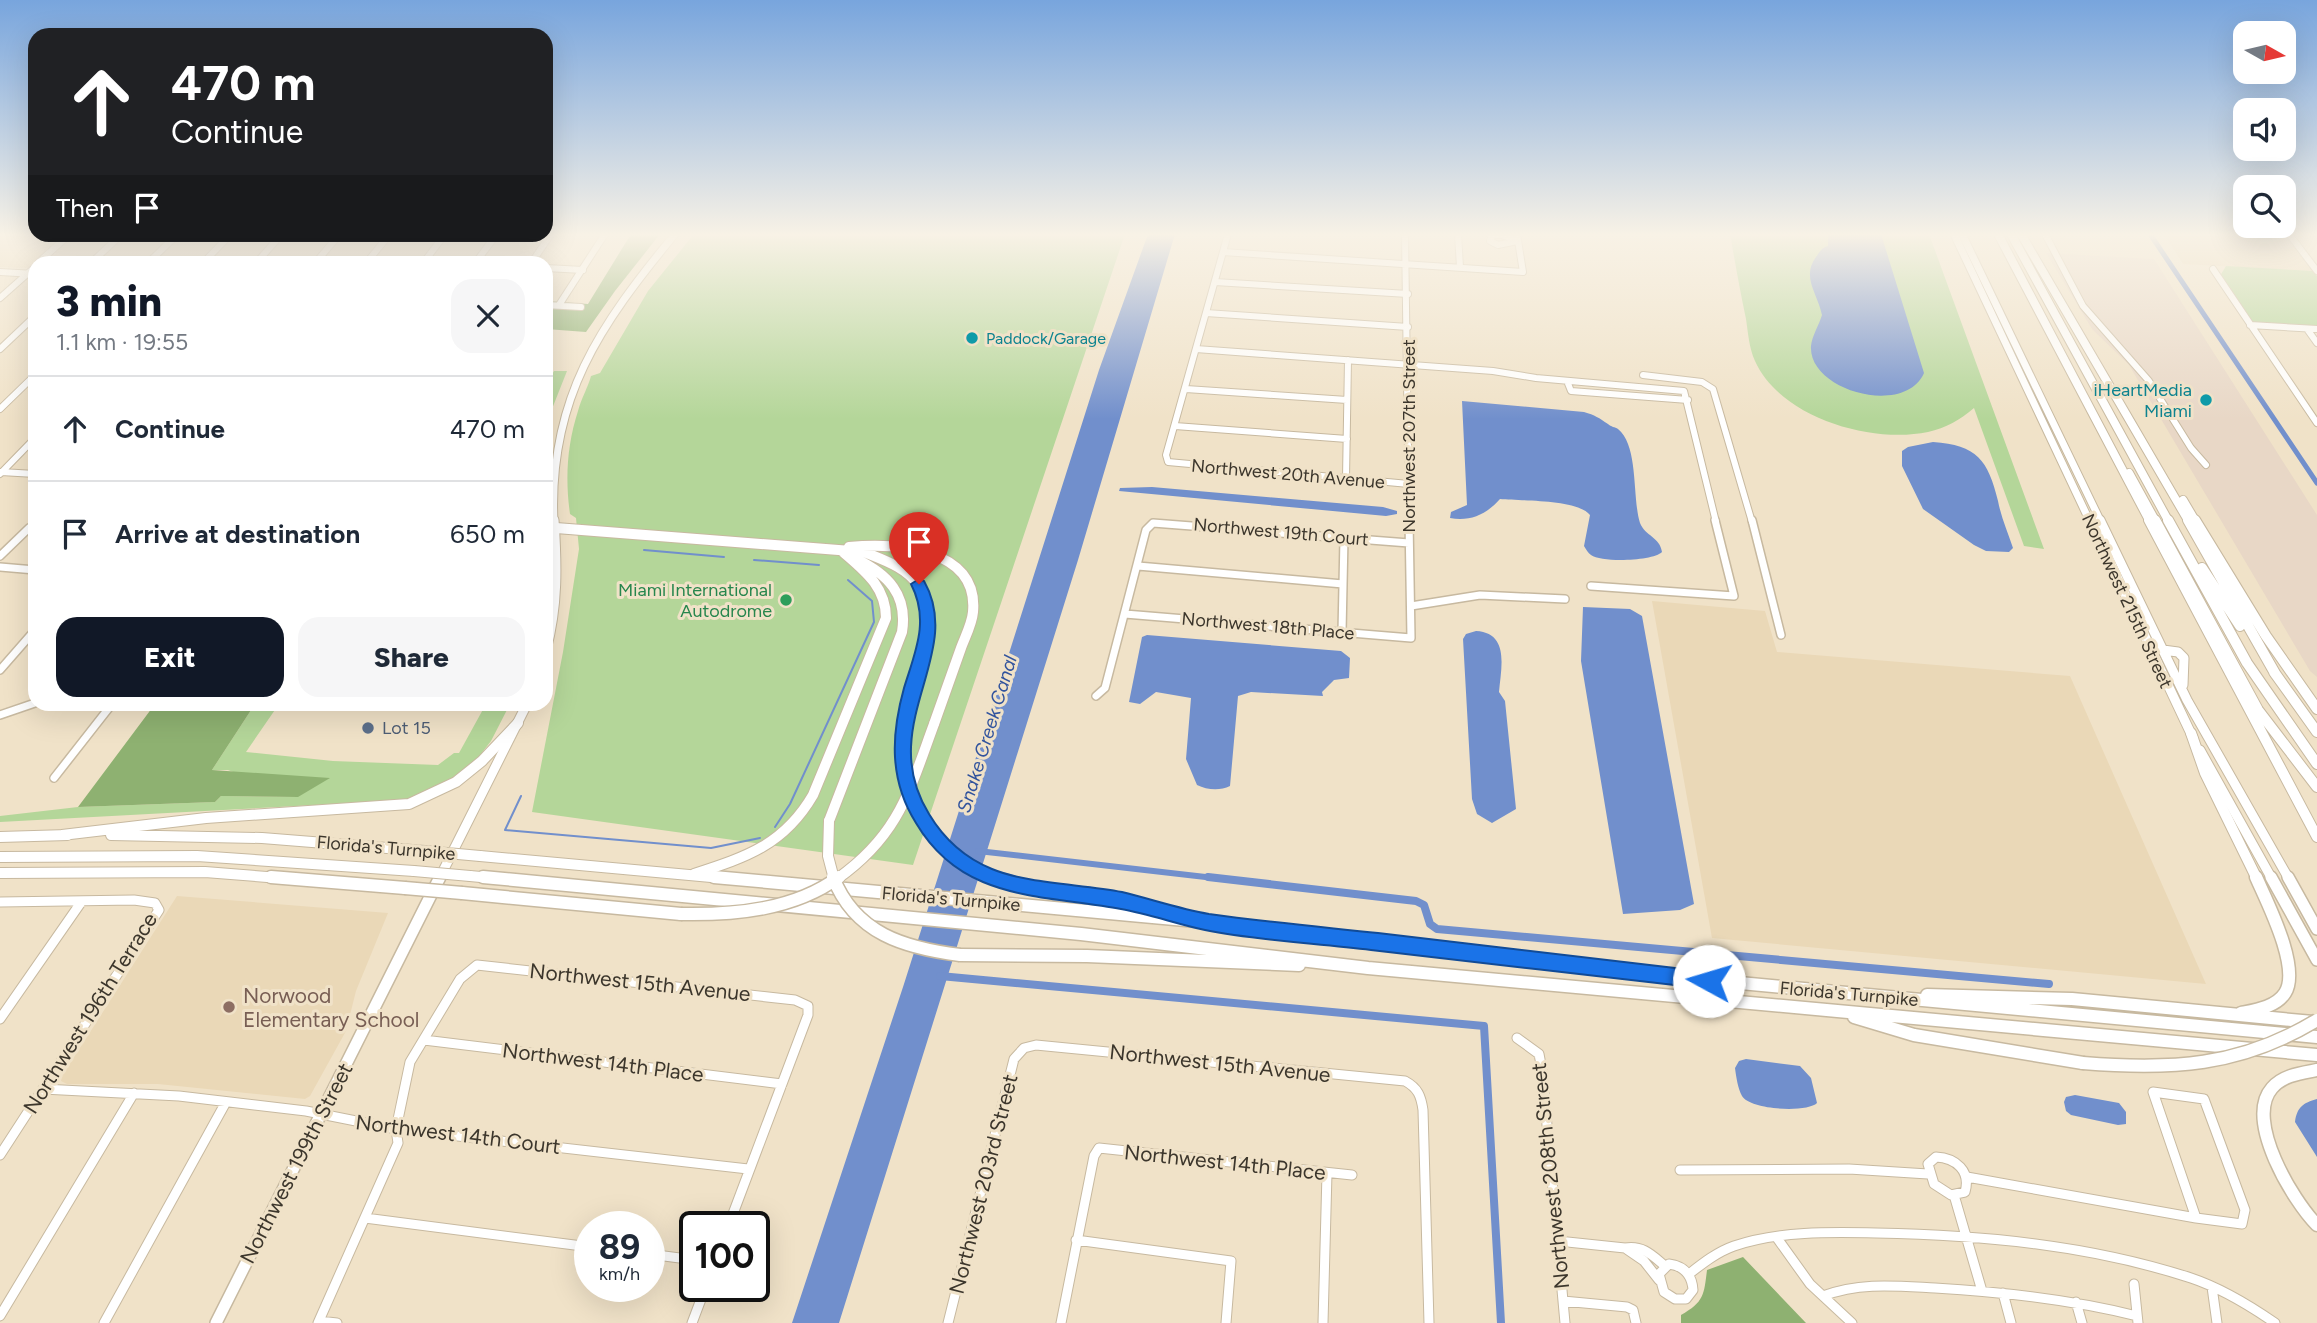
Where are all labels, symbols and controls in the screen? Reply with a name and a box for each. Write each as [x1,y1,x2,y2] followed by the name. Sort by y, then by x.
[2233,21,2296,84] north arrow
[2233,21,2296,238] map controls
[171,53,315,112] text: 470 m
[56,56,147,147] icon: ahead
[2233,98,2296,161] button: sound
[171,113,303,151] text: Continue
[2233,175,2296,238] button: search
[128,189,166,227] icon: arrive
[56,192,114,224] text: Then
[56,276,162,327] text: 3 min
[451,279,525,353] button: close
[56,328,188,356] text: 1.1 km · 19:55
[986,329,1106,348] place label: Paddock/Garage
[964,330,980,346] marker: Paddock/Garage
[1398,339,1420,533] street label: Northwest 207th Street
[2093,379,2192,422] place label: iHeartMedia Miami
[2198,392,2214,408] marker: iHeartMedia Miami
[56,410,94,448] icon: ahead
[115,413,225,445] text: Continue
[450,413,525,445] text: 470 m
[1190,455,1386,493] street label: Northwest 20th Avenue
[2077,510,2177,692] street label: Northwest 215th Street
[889,512,949,584] pin
[1192,513,1370,551] street label: Northwest 19th Court
[56,515,94,553] icon: arrive
[115,518,360,550] text: Arrive at destination
[450,518,525,550] text: 650 m
[900,523,938,561] icon: arrive
[618,579,772,622] place label: Miami International Autodrome
[778,592,794,608] marker: Miami International Autodrome
[1181,607,1356,645] street label: Northwest 18th Place
[56,617,284,697] button: Exit
[298,617,525,697] button: Share
[952,652,1022,815] water label: Snake Creek Canal
[382,717,431,739] place label: Lot 15
[360,720,376,736] marker: Lot 15
[316,831,456,865] street label: Florida's Turnpike
[881,882,1021,916] street label: Florida's Turnpike
[18,908,162,1118] street label: Northwest 196th Terrace
[1672,944,1746,1018] position arrow
[528,958,752,1006] street label: Northwest 15th Avenue
[1779,977,1919,1011] street label: Florida's Turnpike
[243,983,419,1032] place label: Norwood Elementary School
[221,999,237,1015] marker: Norwood Elementary School
[501,1037,705,1087] street label: Northwest 14th Place
[1108,1039,1332,1087] street label: Northwest 15th Avenue
[235,1058,357,1267] street label: Northwest 199th Street
[1526,1062,1574,1290] street label: Northwest 208th Street
[944,1071,1022,1296] street label: Northwest 203rd Street
[354,1109,562,1159] street label: Northwest 14th Court
[1123,1139,1327,1185] street label: Northwest 14th Place
[679,1211,770,1302] speed limit sign: 100
[599,1226,640,1268] text: 89
[599,1263,640,1285] text: km/h

